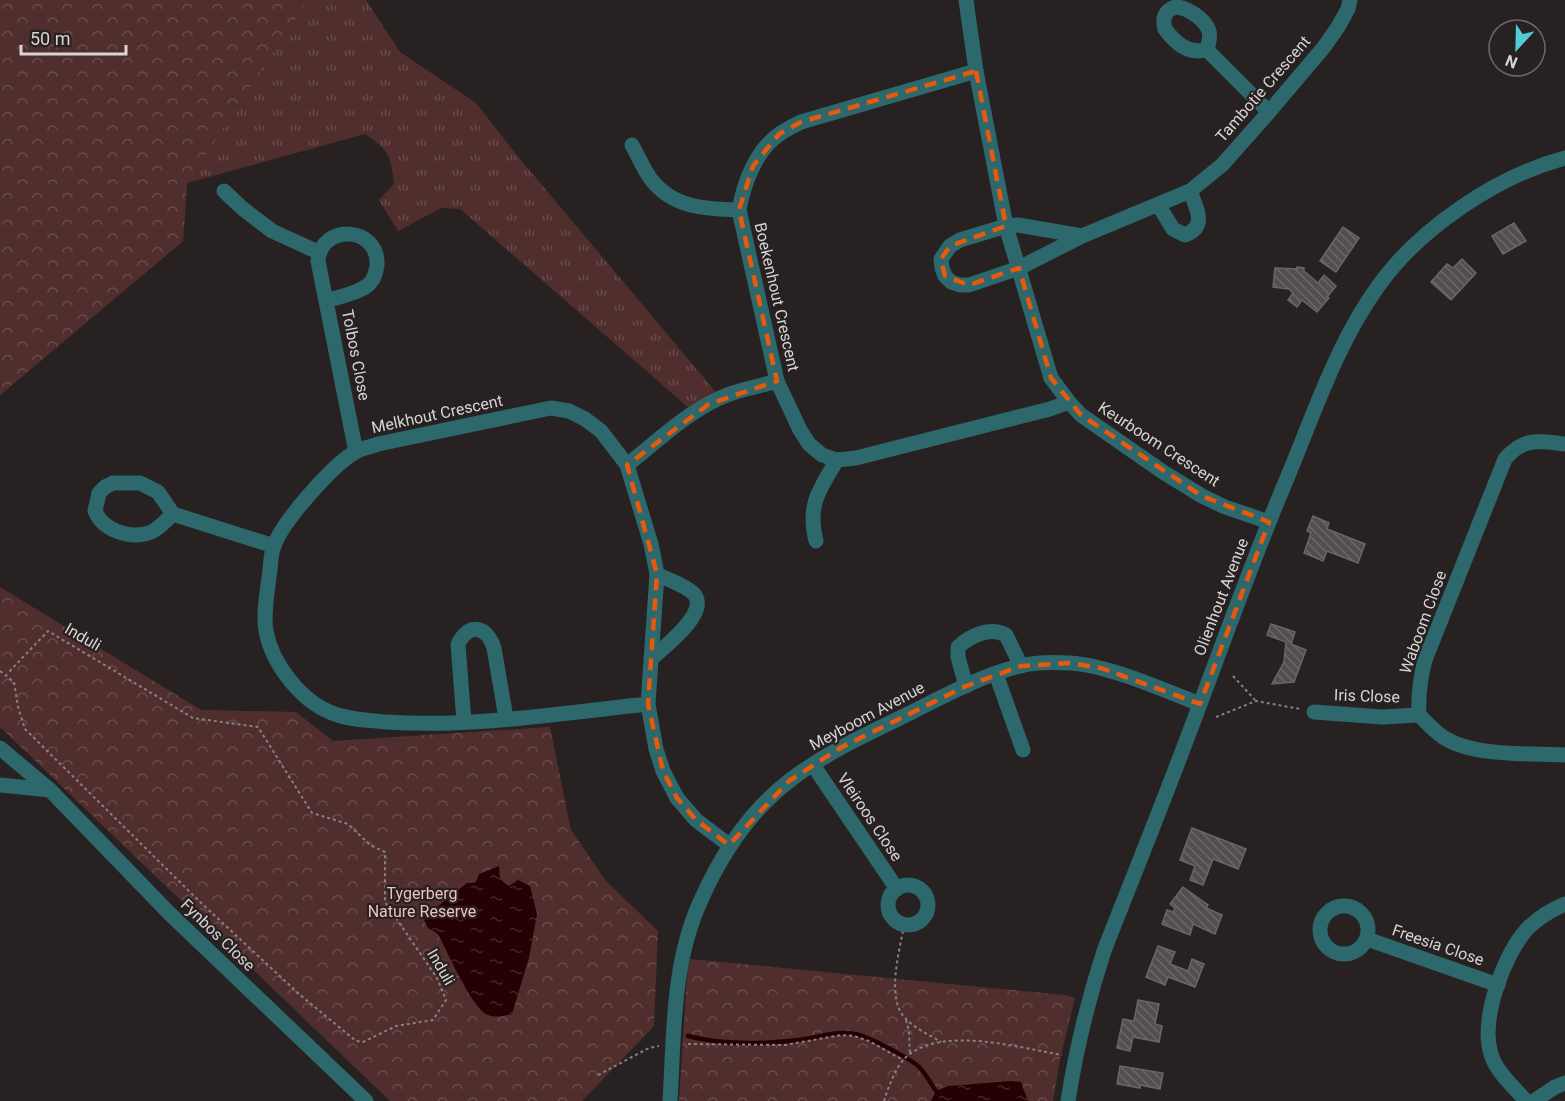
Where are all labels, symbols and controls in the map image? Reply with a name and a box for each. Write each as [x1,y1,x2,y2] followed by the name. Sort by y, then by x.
[21,18,126,56] scale bar
[1487,18,1547,78] north arrow
[30,28,70,49] text: 50 m
[1212,32,1314,146] street label: Tambotie Crescent
[1503,51,1520,72] text: N
[751,221,803,373] street label: Boekenhout Crescent
[338,308,374,402] street label: Tolbos Close
[370,391,504,437] street label: Melkhout Crescent
[1095,398,1223,490] street label: Keurboom Crescent
[1190,536,1252,658] street label: Olienhout Avenue
[1396,568,1450,676] street label: Waboom Close
[61,619,105,655] street label: Induli
[806,678,928,754] street label: Meyboom Avenue
[1334,685,1400,707] street label: Iris Close
[834,769,906,865] street label: Vleiroos Close
[368,884,476,921] park label: Tygerberg Nature Reserve
[177,895,259,975] street label: Fynbos Close
[1390,920,1486,970] street label: Freesia Close
[423,945,459,989] street label: Induli

